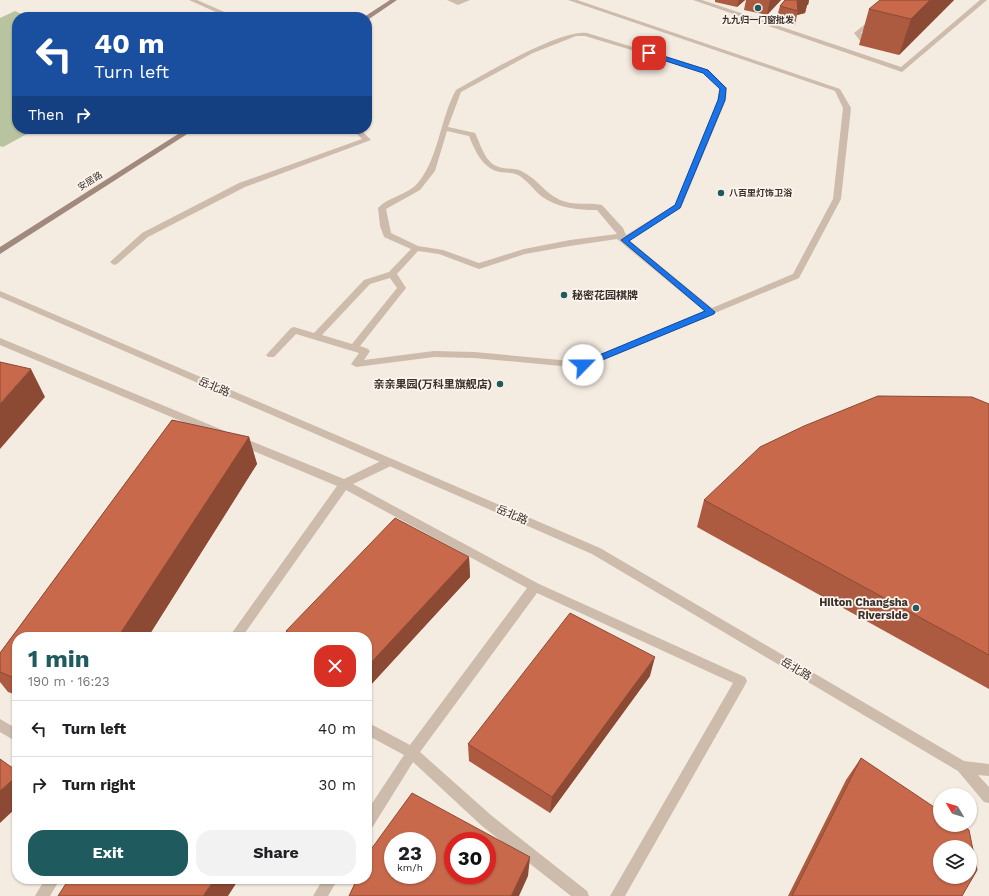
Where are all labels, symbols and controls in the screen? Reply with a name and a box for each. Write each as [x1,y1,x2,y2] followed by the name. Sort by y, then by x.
[753,3,763,13] marker: 九九归一门窗批发
[722,15,794,25] place label: 九九归一门窗批发
[94,27,164,60] text: 40 m
[28,28,80,80] icon: left
[632,36,666,70] pin
[638,42,660,64] icon: arrive
[94,61,169,82] text: Turn left
[72,104,94,126] icon: right
[28,106,64,124] text: Then
[76,170,104,192] street label: 安居路
[716,188,726,198] marker: 八百里灯饰卫浴
[729,188,793,198] place label: 八百里灯饰卫浴
[572,289,638,302] place label: 秘密花园棋牌
[559,290,569,300] marker: 秘密花园棋牌
[562,344,604,386] position arrow
[196,375,232,399] street label: 岳北路
[373,378,492,391] place label: 亲亲果园(万科里旗舰店)
[495,379,505,389] marker: 亲亲果园(万科里旗舰店)
[494,503,530,527] street label: 岳北路
[819,596,909,622] place label: Hilton Changsha Riverside
[911,603,921,613] marker: Hilton Changsha Riverside
[28,645,90,673] text: 1 min
[314,645,356,687] button: close
[779,655,813,683] street label: 岳北路
[28,674,110,689] text: 190 m · 16:23
[28,718,50,740] icon: left
[62,720,126,738] text: Turn left
[318,720,356,738] text: 40 m
[28,774,50,796] icon: right
[62,776,135,794] text: Turn right
[319,776,356,794] text: 30 m
[933,788,977,832] north arrow
[933,788,977,884] map controls
[28,830,188,876] button: Exit
[196,830,356,876] button: Share
[444,832,496,884] speed limit sign: 30
[933,840,977,884] button: layers
[398,841,422,865] text: 23
[397,862,423,873] text: km/h

